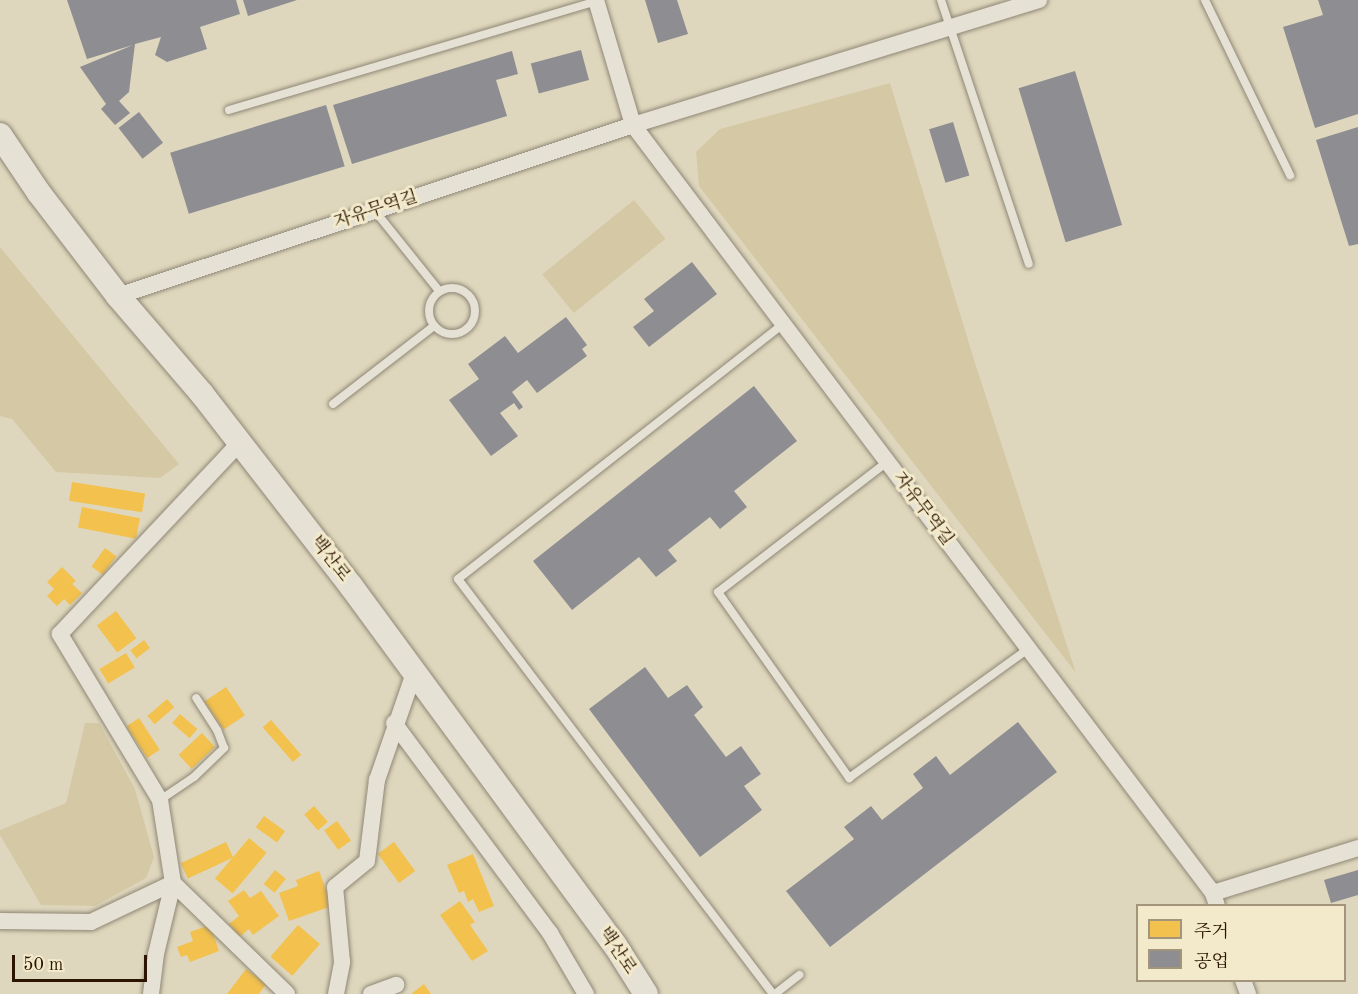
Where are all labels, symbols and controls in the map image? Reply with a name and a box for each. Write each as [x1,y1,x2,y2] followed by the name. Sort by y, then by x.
[331,186,421,234] street label: 자유무역길
[888,468,958,550] street label: 자유무역길
[305,532,355,586] street label: 백산로
[1136,904,1346,982] legend
[593,923,641,979] street label: 백산로
[1194,923,1229,941] text: 주거
[15,943,150,981] scale bar
[1194,953,1229,971] text: 공업
[23,956,63,974] text: 50 m

